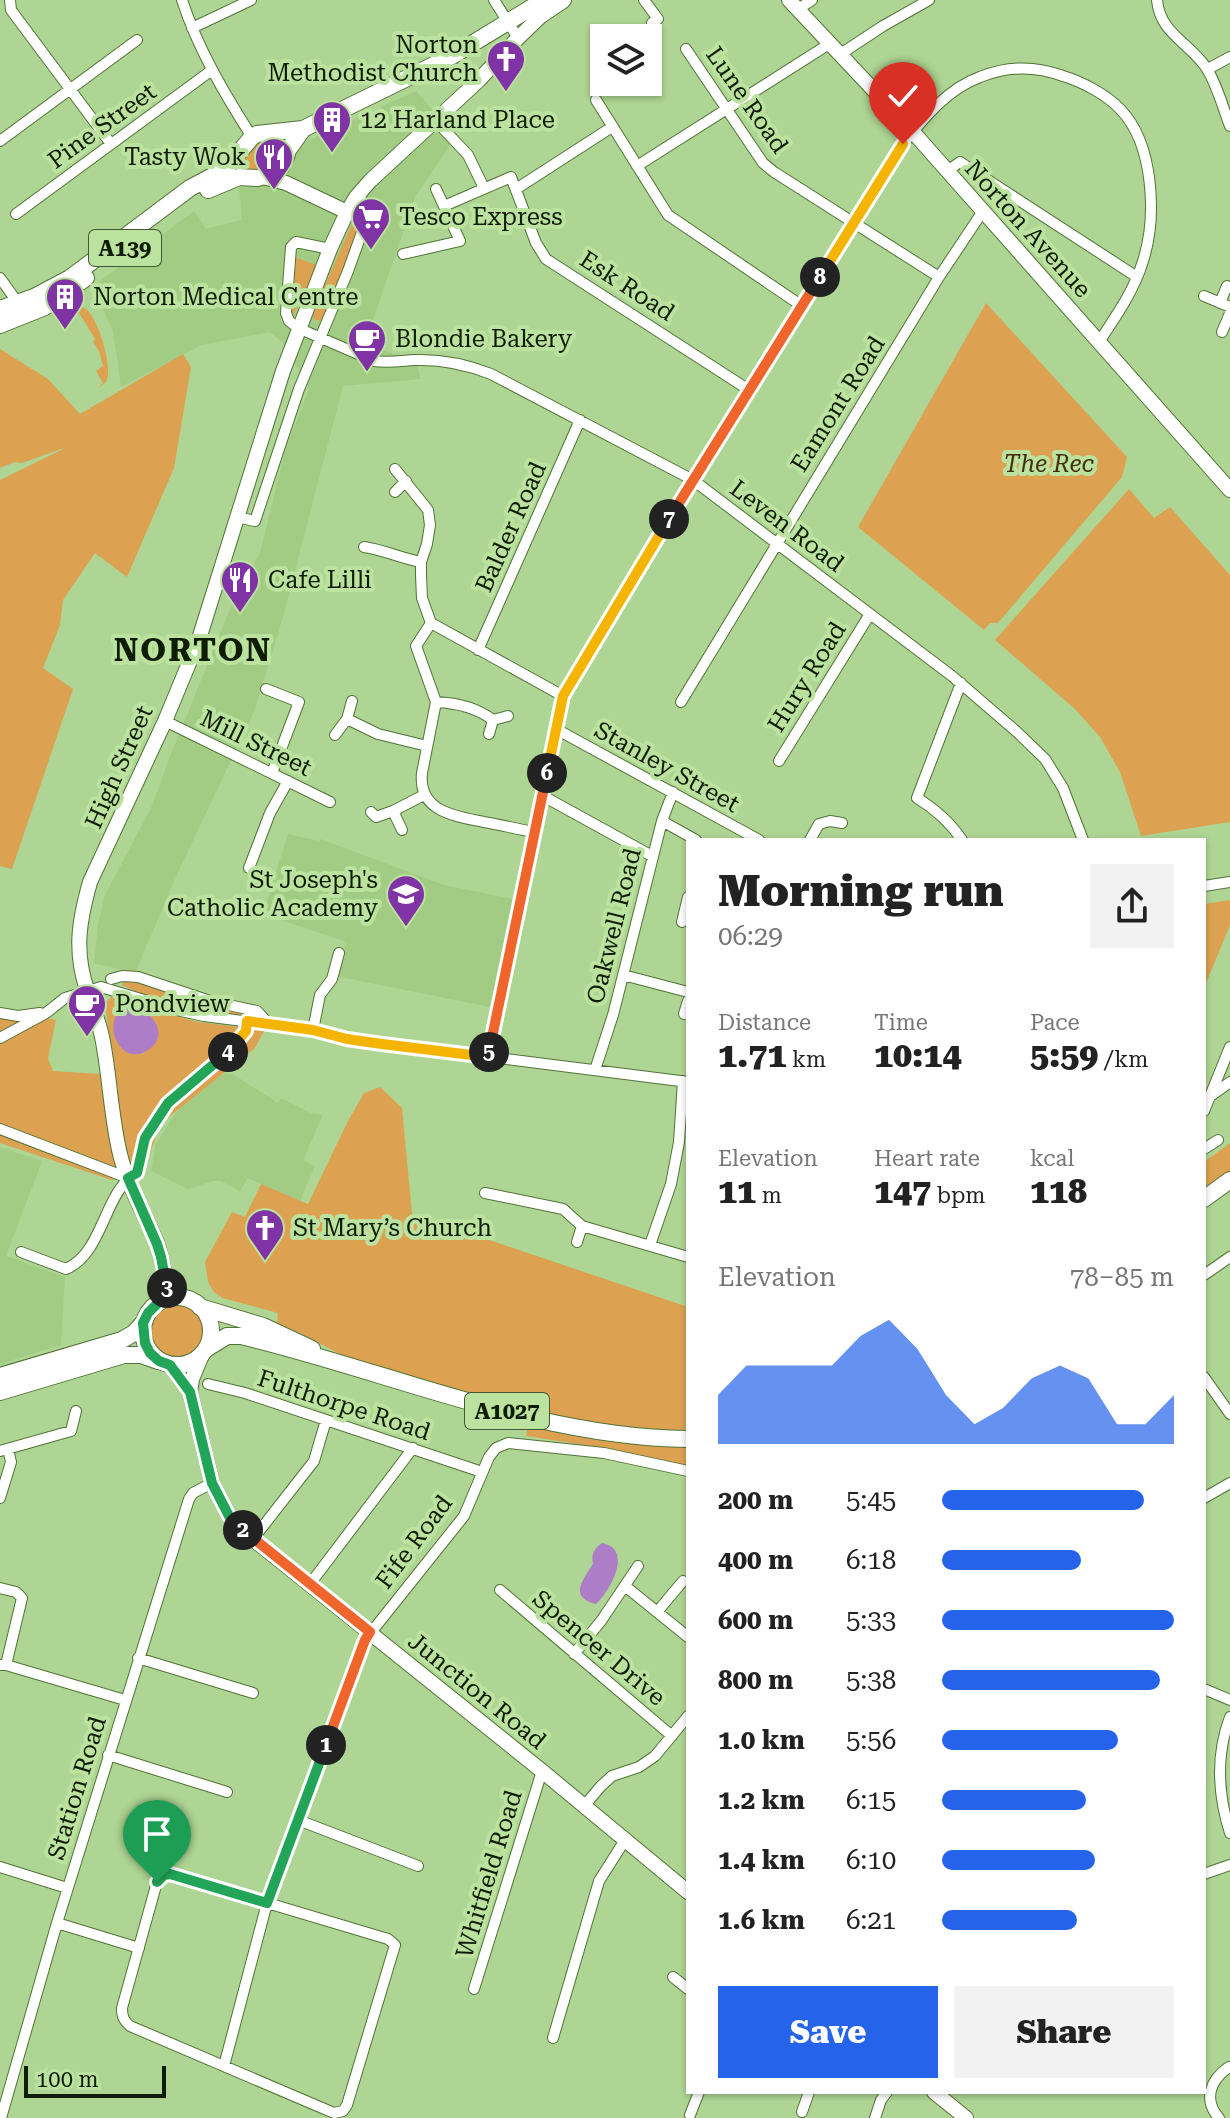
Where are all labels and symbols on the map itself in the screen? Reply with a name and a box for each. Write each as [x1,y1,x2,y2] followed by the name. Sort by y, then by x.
[267,31,478,87] place label: Norton Methodist Church
[485,38,527,93] church icon: Norton Methodist Church
[700,41,794,159] street label: Lune Road
[869,62,937,144] pin
[43,77,162,175] street label: Pine Street
[311,99,353,154] building icon: 12 Harland Place
[360,106,555,134] place label: 12 Harland Place
[253,136,295,191] restaurant icon: Tasty Wok
[124,143,246,171] place label: Tasty Wok
[959,155,1097,303] street label: Norton Avenue
[350,196,392,251] supermarket icon: Tesco Express
[399,203,563,231] place label: Tesco Express
[89,230,161,266] road number: A139
[574,245,680,327] street label: Esk Road
[800,257,840,297] pin: 8
[44,276,86,331] building icon: Norton Medical Centre
[93,283,359,311] place label: Norton Medical Centre
[346,318,388,373] cafe icon: Blondie Bakery
[395,325,573,353] place label: Blondie Bakery
[785,331,891,477] street label: Eamont Road
[1004,450,1095,478] park label: The Rec
[470,457,552,597] street label: Balder Road
[725,474,849,578] street label: Leven Road
[649,499,689,539] pin: 7
[219,559,261,614] restaurant icon: Cafe Lilli
[268,566,372,594] place label: Cafe Lilli
[762,617,852,737] street label: Hury Road
[114,631,272,669] district label: NORTON
[79,701,159,833] street label: High Street
[196,704,316,782] street label: Mill Street
[590,716,744,818] street label: Stanley Street
[527,753,567,793] pin: 6
[581,845,647,1007] street label: Oakwell Road
[167,866,379,922] place label: St Joseph's Catholic Academy
[385,873,427,928] school or university icon: St Joseph's Catholic Academy
[66,983,108,1038] cafe icon: Pondview
[115,990,230,1018] place label: Pondview
[208,1032,248,1072] pin: 4
[469,1032,509,1072] pin: 5
[244,1207,286,1262] church icon: St Mary’s Church
[293,1214,492,1242] place label: St Mary’s Church
[147,1268,187,1308] pin: 3
[254,1364,434,1446] street label: Fulthorpe Road
[465,1393,549,1429] road number: A1027
[370,1490,458,1594] street label: Fife Road
[223,1510,263,1550] pin: 2
[527,1584,671,1712] street label: Spencer Drive
[403,1627,551,1755] street label: Junction Road
[42,1713,112,1863] street label: Station Road
[306,1725,346,1765] pin: 1
[450,1787,528,1961] street label: Whitfield Road
[123,1800,191,1882] pin
[24,2062,166,2098] scale bar

